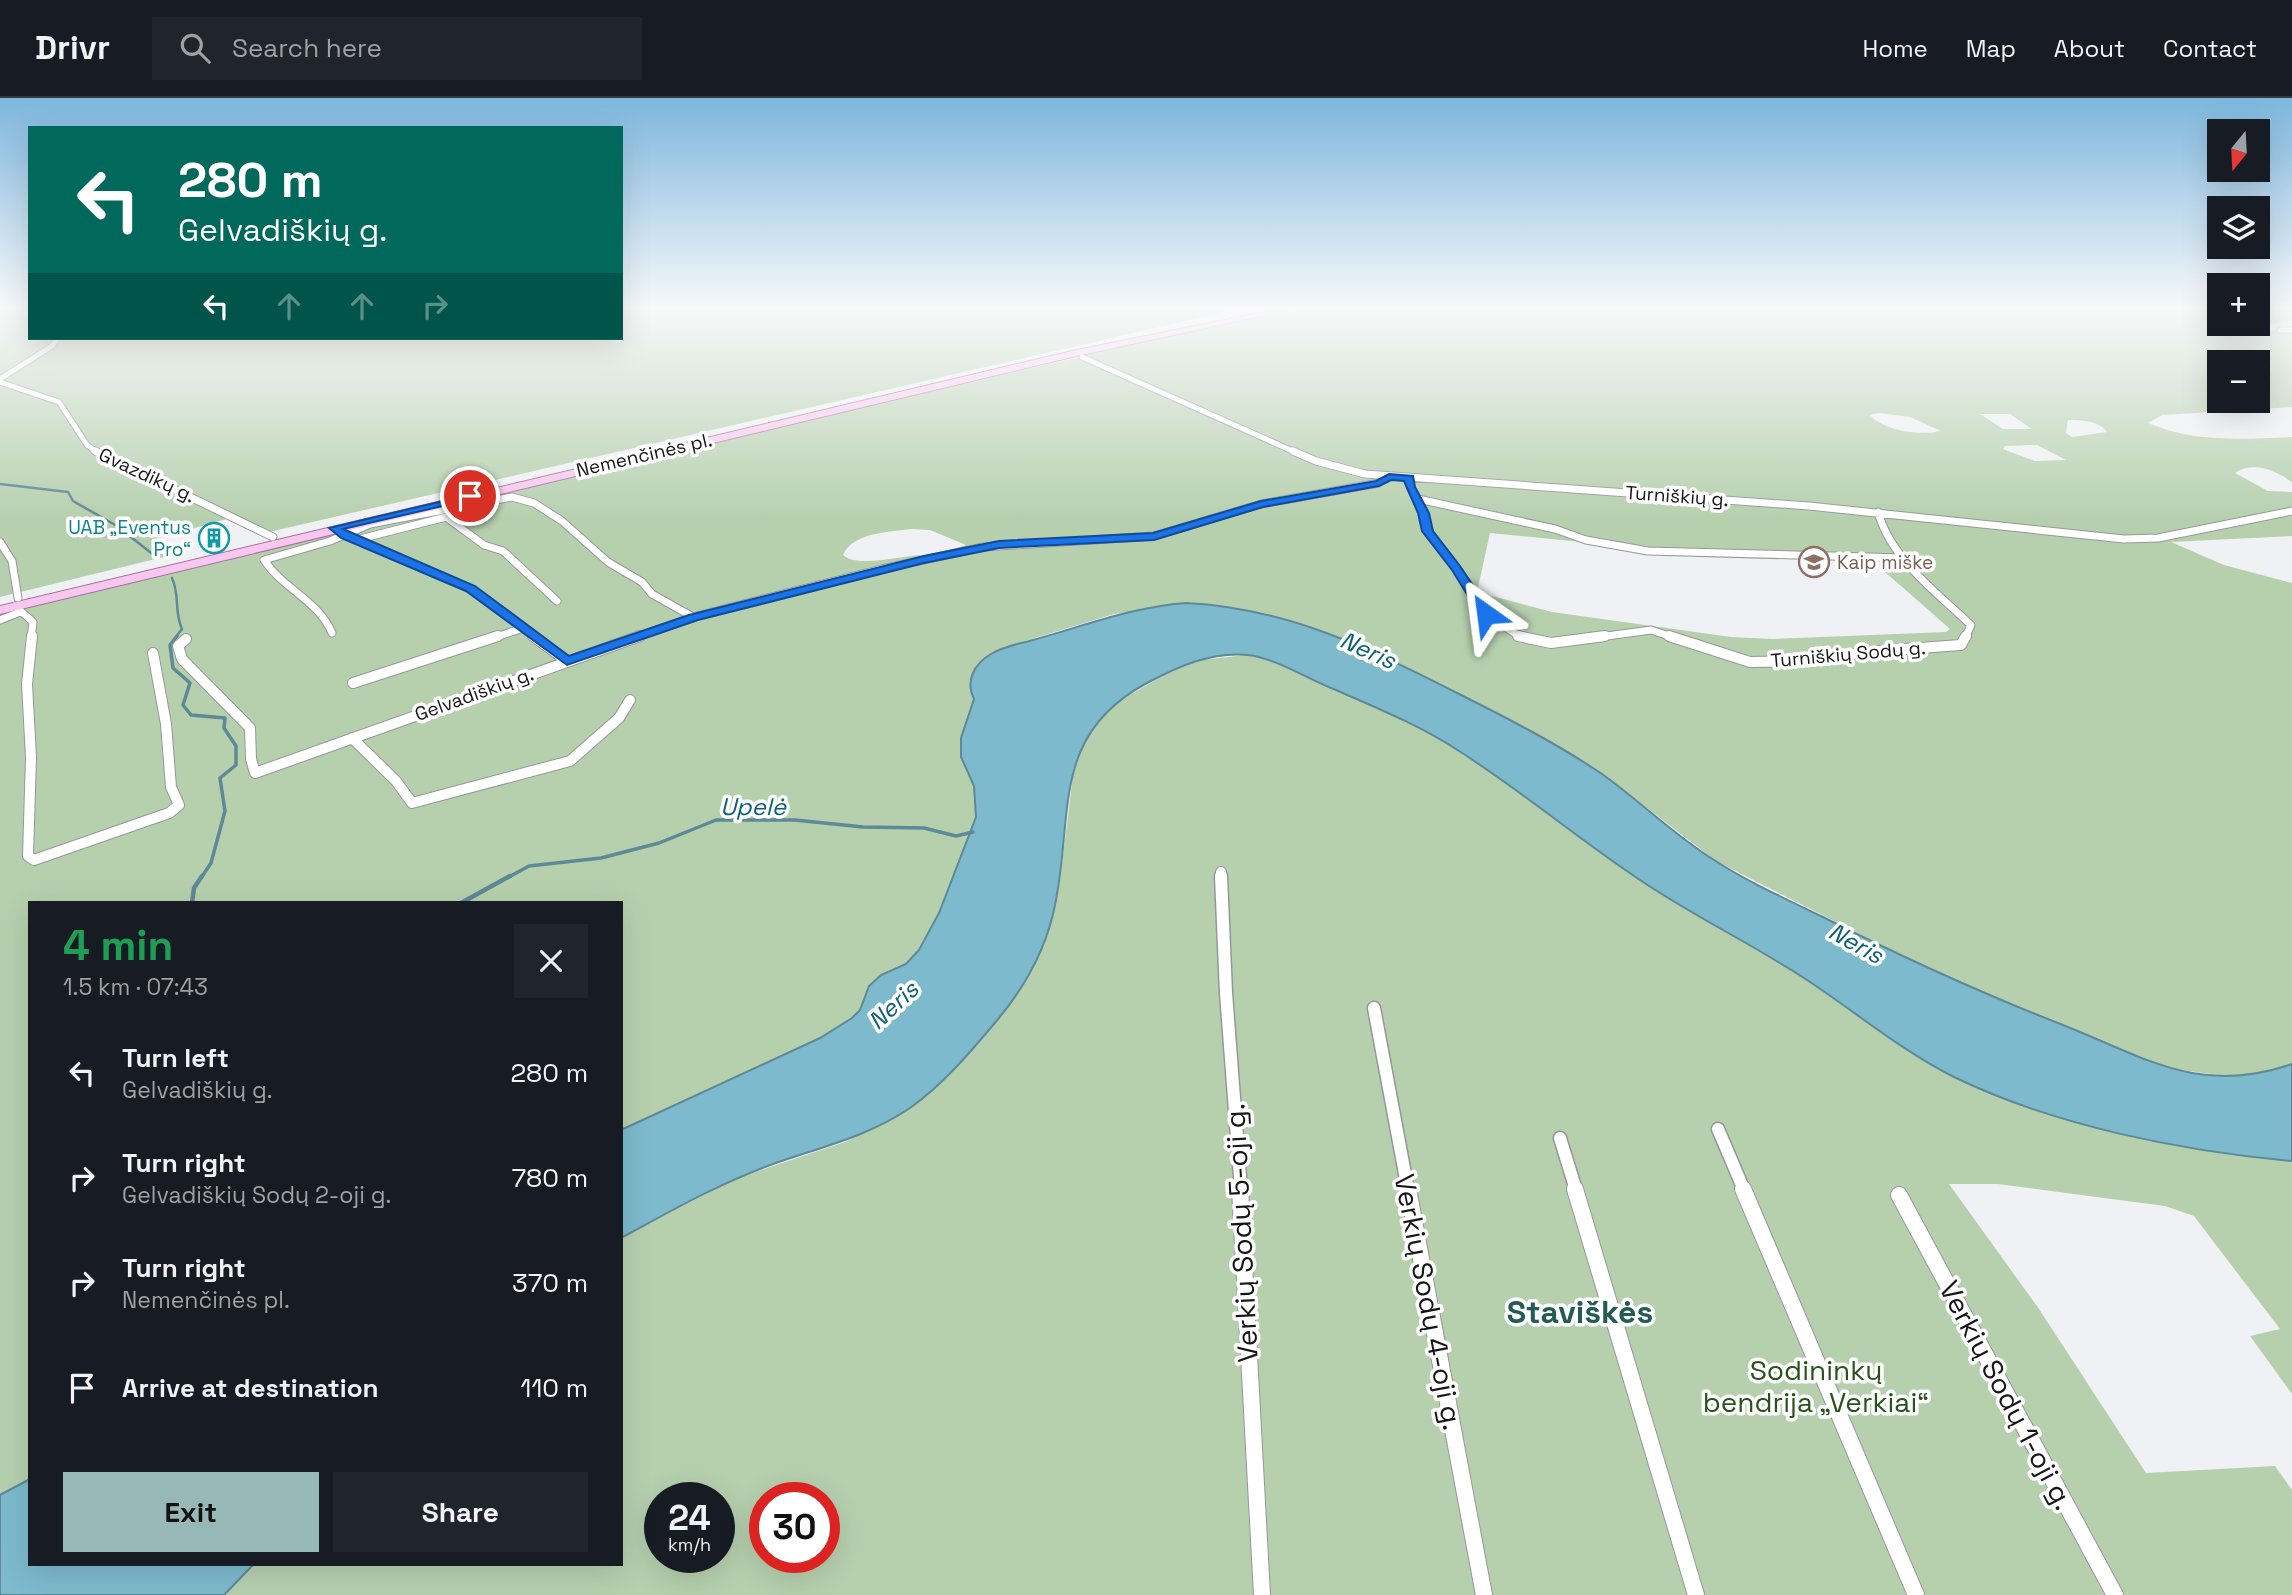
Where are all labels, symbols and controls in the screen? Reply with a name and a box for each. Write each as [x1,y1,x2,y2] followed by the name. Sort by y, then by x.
[152,17,642,80] search box
[35,27,110,69] text: Drivr
[176,29,214,67] icon: search
[232,31,382,65] text: Search here
[1862,33,1928,64] text: Home
[1966,33,2016,64] text: Map
[2054,33,2125,64] text: About
[2163,33,2257,64] text: Contact
[2207,119,2270,182] north arrow
[2207,119,2270,413] map controls
[178,149,323,211] text: 280 m
[63,154,154,245] icon: left
[2207,196,2270,259] button: layers
[178,210,387,250] text: Gelvadiškių g.
[2207,273,2270,336] button: +
[197,287,235,325] icon: left
[270,287,308,325] icon: ahead
[343,287,381,325] icon: ahead
[416,287,454,325] icon: right
[2207,350,2270,413] button: −
[574,427,714,483] street label: Nemenčinės pl.
[95,442,199,508] street label: Gvazdikų g.
[440,466,500,526] pin
[451,477,489,515] icon: arrive
[1625,480,1729,512] street label: Turniškių g.
[68,515,191,562] place label: UAB „Eventus Pro“
[197,521,231,555] building icon: UAB „Eventus Pro“
[1797,545,1831,579] school or university icon: Kaip miške
[1837,550,1933,575] place label: Kaip miške
[1449,577,1523,651] position arrow
[1335,624,1402,676] water label: Neris
[1770,635,1926,673] street label: Turniškių Sodų g.
[411,661,537,727] street label: Gelvadiškių g.
[720,791,787,822] water label: Upelė
[1823,915,1890,971] water label: Neris
[63,919,173,972] text: 4 min
[514,924,588,998] button: close
[63,972,208,1002] text: 1.5 km · 07:43
[861,973,926,1036] water label: Neris
[122,1041,229,1075] text: Turn left
[63,1054,101,1092] icon: left
[510,1056,588,1090] text: 280 m
[122,1075,273,1105] text: Gelvadiškių g.
[1216,1103,1266,1363] street label: Verkių Sodų 5-oji g.
[122,1146,246,1180] text: Turn right
[63,1159,101,1197] icon: right
[512,1161,588,1195] text: 780 m
[1387,1171,1471,1433] street label: Verkių Sodų 4-oji g.
[122,1180,391,1210] text: Gelvadiškių Sodų 2-oji g.
[122,1251,246,1285] text: Turn right
[63,1264,101,1302] icon: right
[512,1266,588,1300] text: 370 m
[1931,1274,2083,1516] street label: Verkių Sodų 1-oji g.
[122,1285,290,1315] text: Nemenčinės pl.
[1507,1292,1653,1332] district label: Staviškės
[1703,1352,1929,1420] park label: Sodininkų bendrija „Verkiai“
[63,1369,101,1407] icon: arrive
[122,1371,379,1405] text: Arrive at destination
[521,1371,588,1405] text: 110 m
[63,1472,319,1552] button: Exit
[333,1472,588,1552] button: Share
[749,1482,840,1573] speed limit sign: 30
[668,1496,711,1540] text: 24
[668,1533,711,1556] text: km/h

